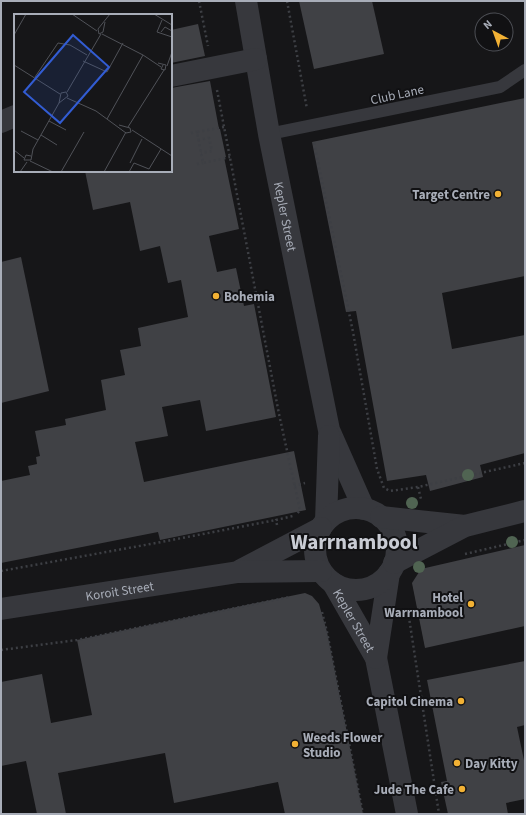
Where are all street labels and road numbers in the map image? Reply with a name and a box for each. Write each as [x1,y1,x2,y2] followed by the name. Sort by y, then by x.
[369,81,426,109] street label: Club Lane
[269,180,301,254] street label: Kepler Street
[84,577,156,606] street label: Koroit Street
[328,586,379,656] street label: Kepler Street

